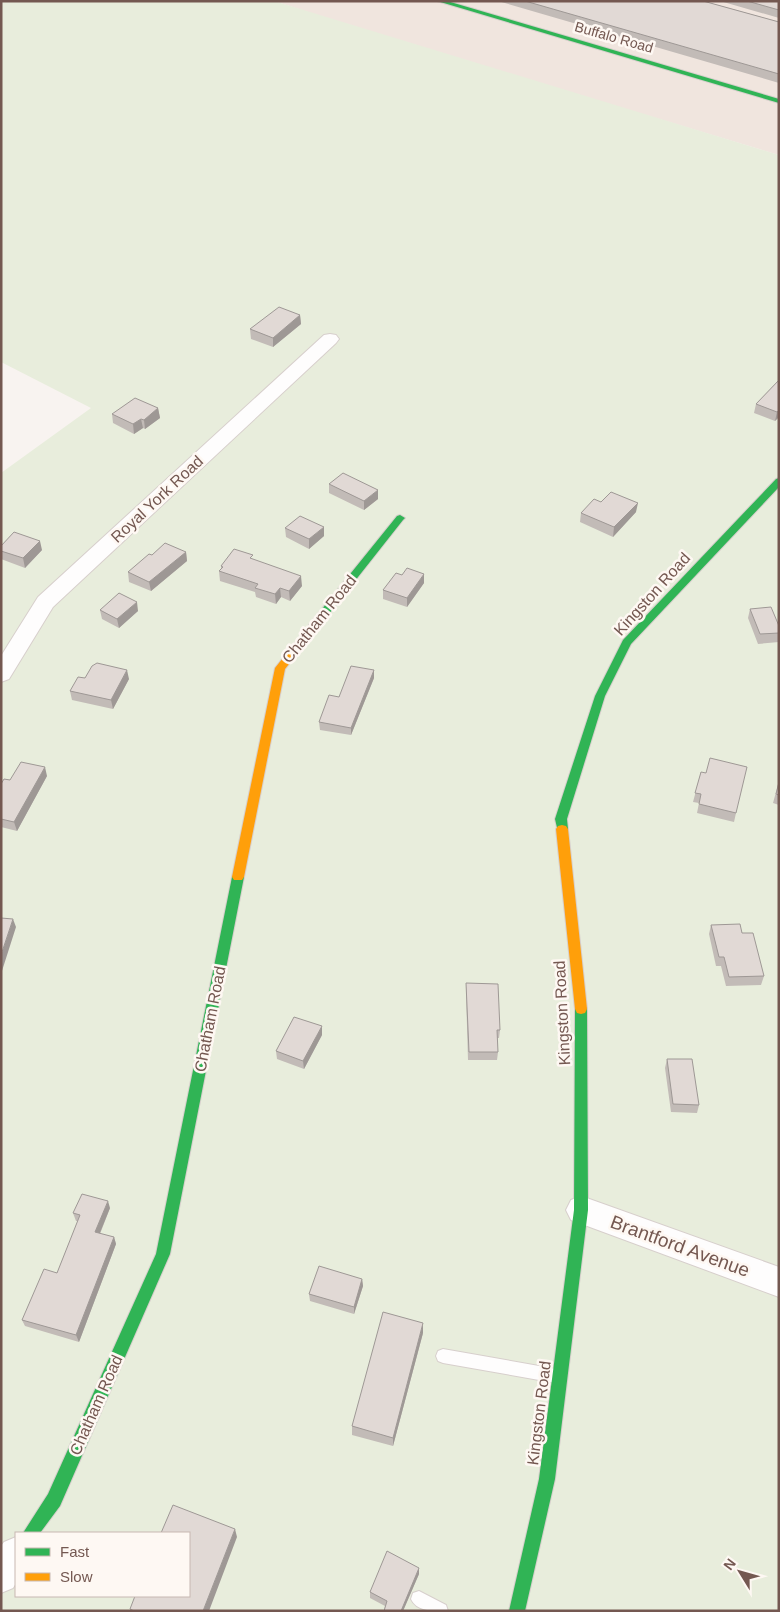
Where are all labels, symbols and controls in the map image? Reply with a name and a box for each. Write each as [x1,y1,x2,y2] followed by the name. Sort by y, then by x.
[573,18,655,56] street label: Buffalo Road
[108,452,206,546] street label: Royal York Road
[611,549,693,639] street label: Kingston Road
[279,572,359,666] street label: Chatham Road
[551,960,573,1066] street label: Kingston Road
[191,965,229,1073] street label: Chatham Road
[608,1211,752,1281] street label: Brantford Avenue
[66,1352,126,1458] street label: Chatham Road
[524,1360,554,1466] street label: Kingston Road
[15,1532,190,1597] legend
[60,1543,90,1560] text: Fast
[715,1547,765,1597] north arrow
[720,1555,739,1573] text: N
[60,1568,93,1585] text: Slow

